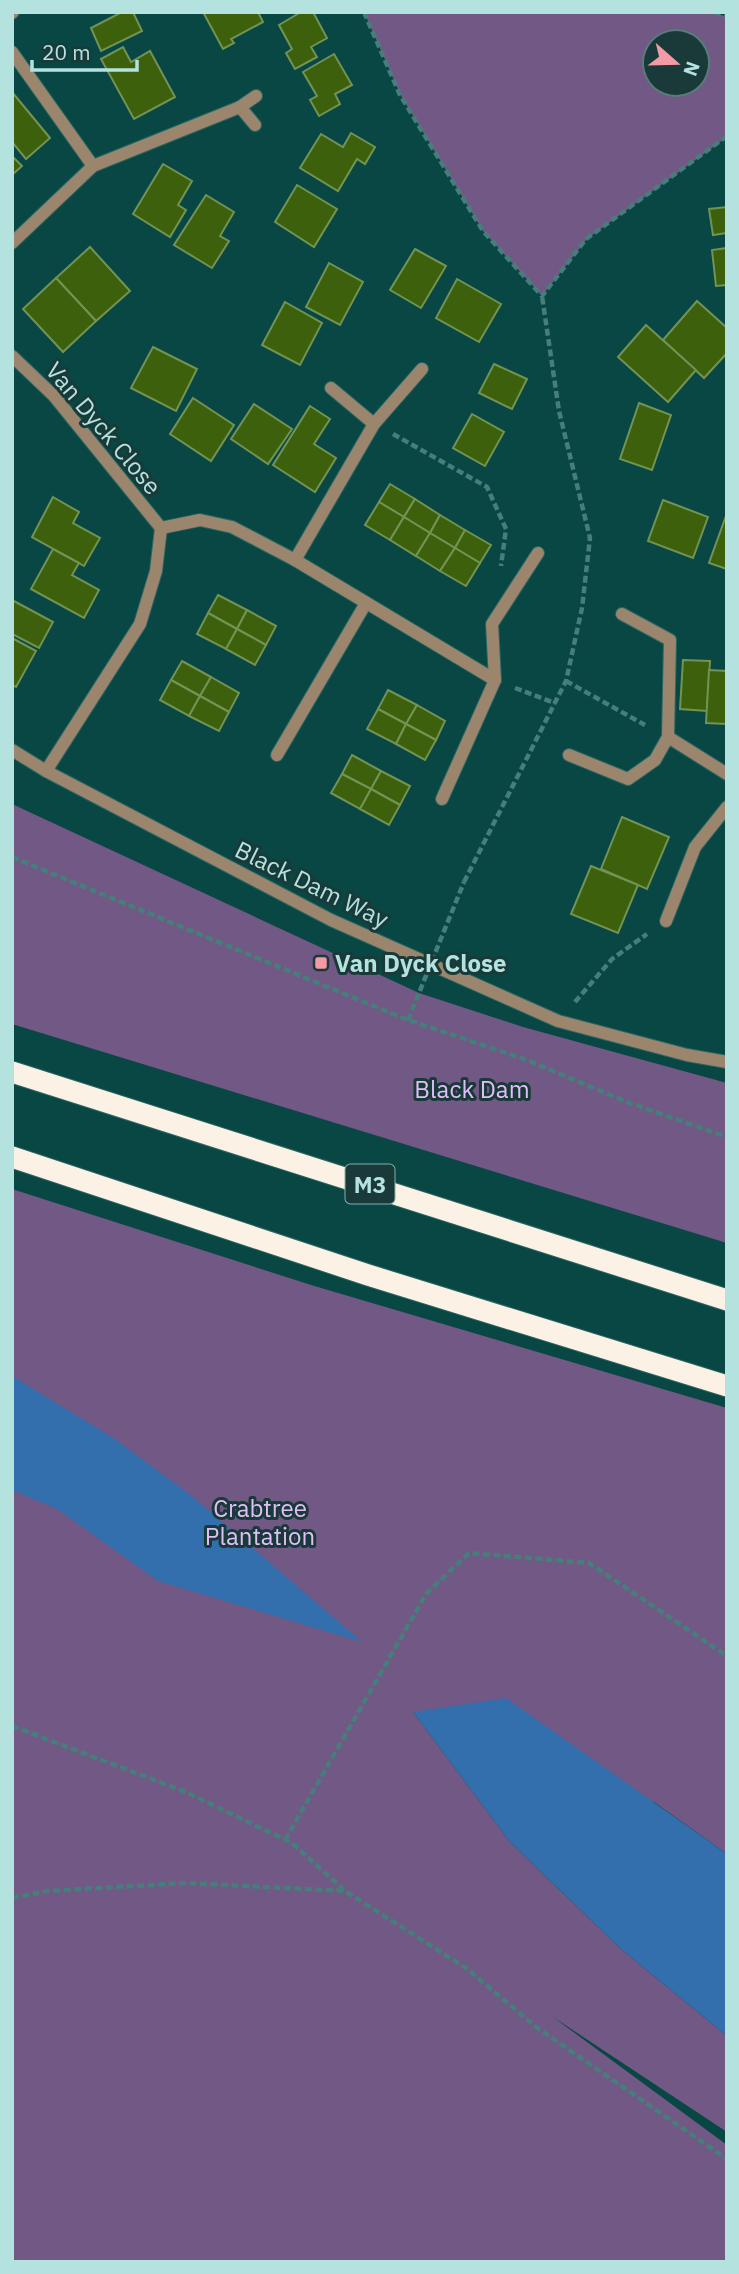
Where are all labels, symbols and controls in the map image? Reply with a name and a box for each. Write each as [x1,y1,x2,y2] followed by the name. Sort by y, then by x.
[32,28,136,72] scale bar
[641,28,711,98] north arrow
[42,38,91,66] text: 20 m
[678,58,706,79] text: N
[39,355,169,501] street label: Van Dyck Close
[230,833,394,935] street label: Black Dam Way
[335,947,507,979] place label: Van Dyck Close
[313,955,329,971] marker: Van Dyck Close
[414,1073,530,1105] park label: Black Dam
[346,1164,394,1204] road number: M3
[205,1492,315,1552] park label: Crabtree Plantation

